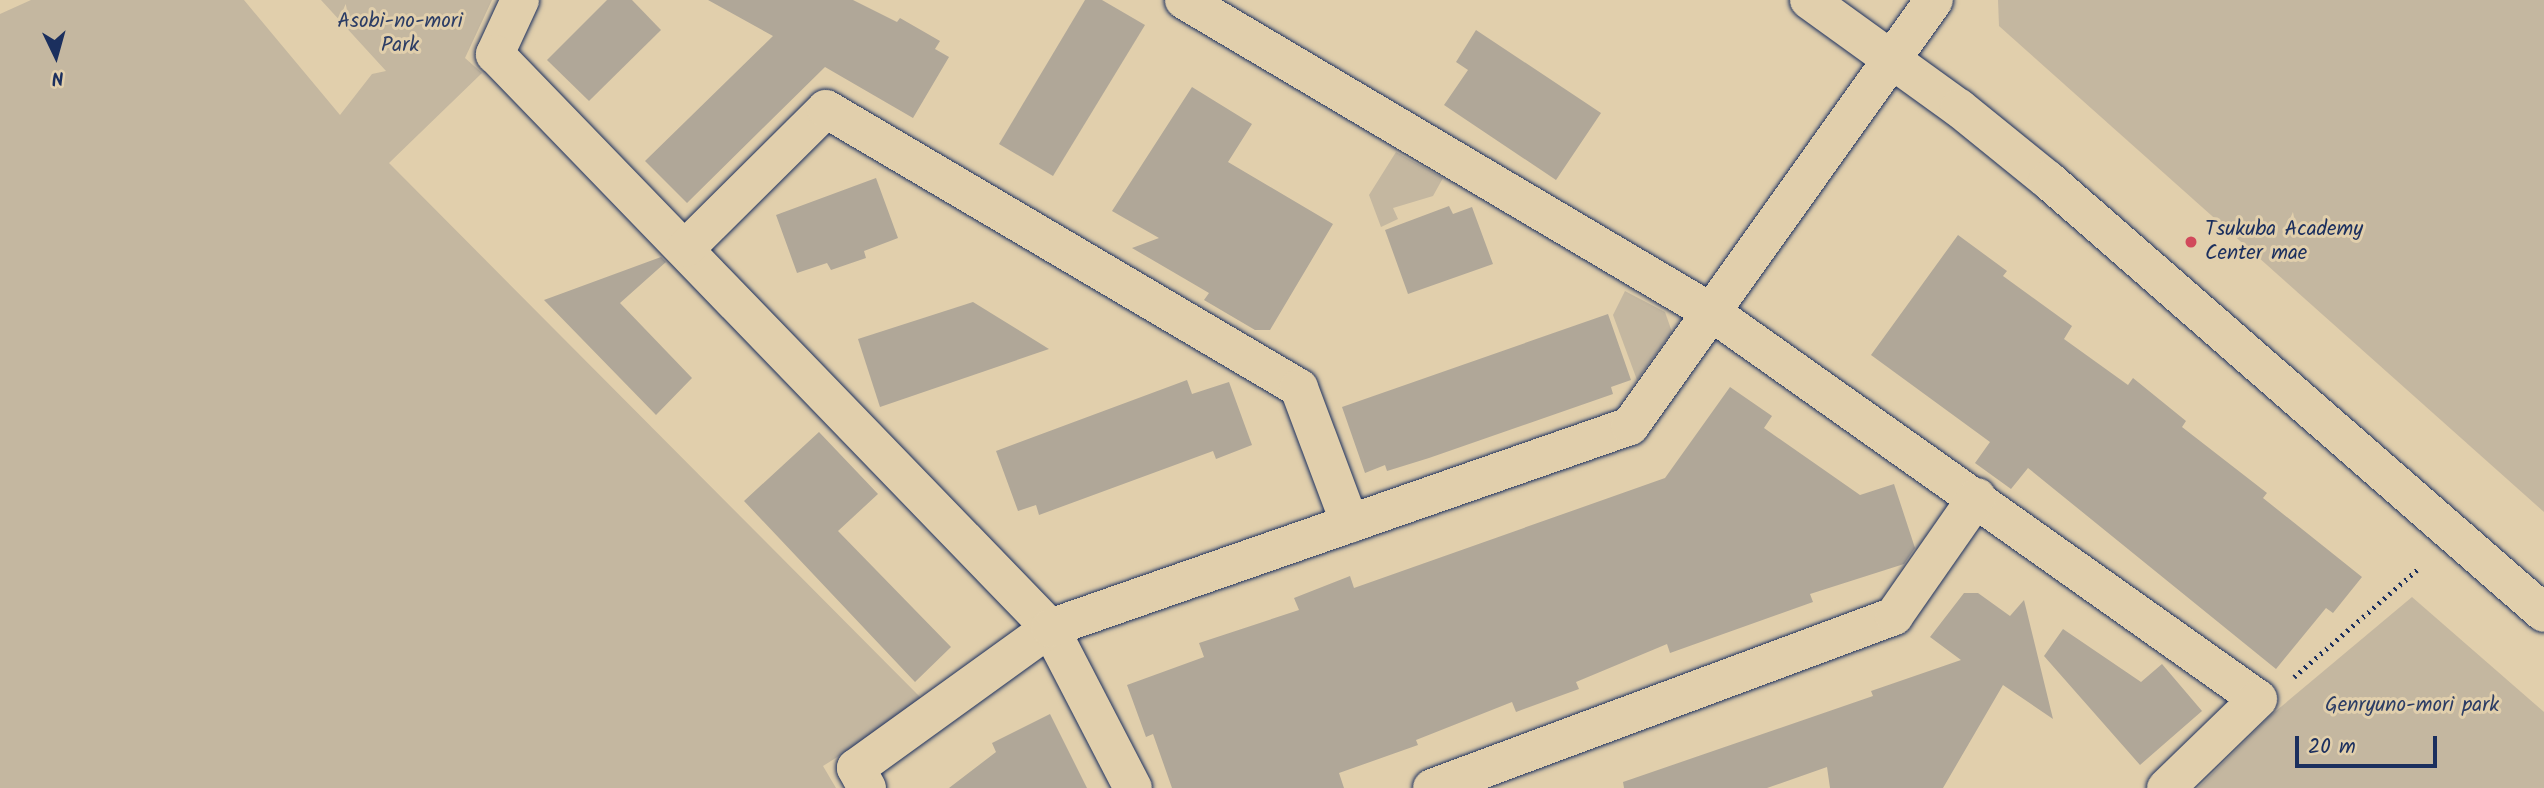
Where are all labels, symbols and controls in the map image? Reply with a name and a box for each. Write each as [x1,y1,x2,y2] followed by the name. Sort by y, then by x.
[337,9,463,59] park label: Asobi-no-mori Park
[21,21,91,91] north arrow
[51,61,65,92] text: N
[2205,217,2363,267] place label: Tsukuba Academy Center mae
[2183,234,2199,250] marker: Tsukuba Academy Center mae
[2325,693,2499,719] park label: Genryuno-mori park
[2299,722,2441,766] scale bar
[2308,731,2356,764] text: 20 m

